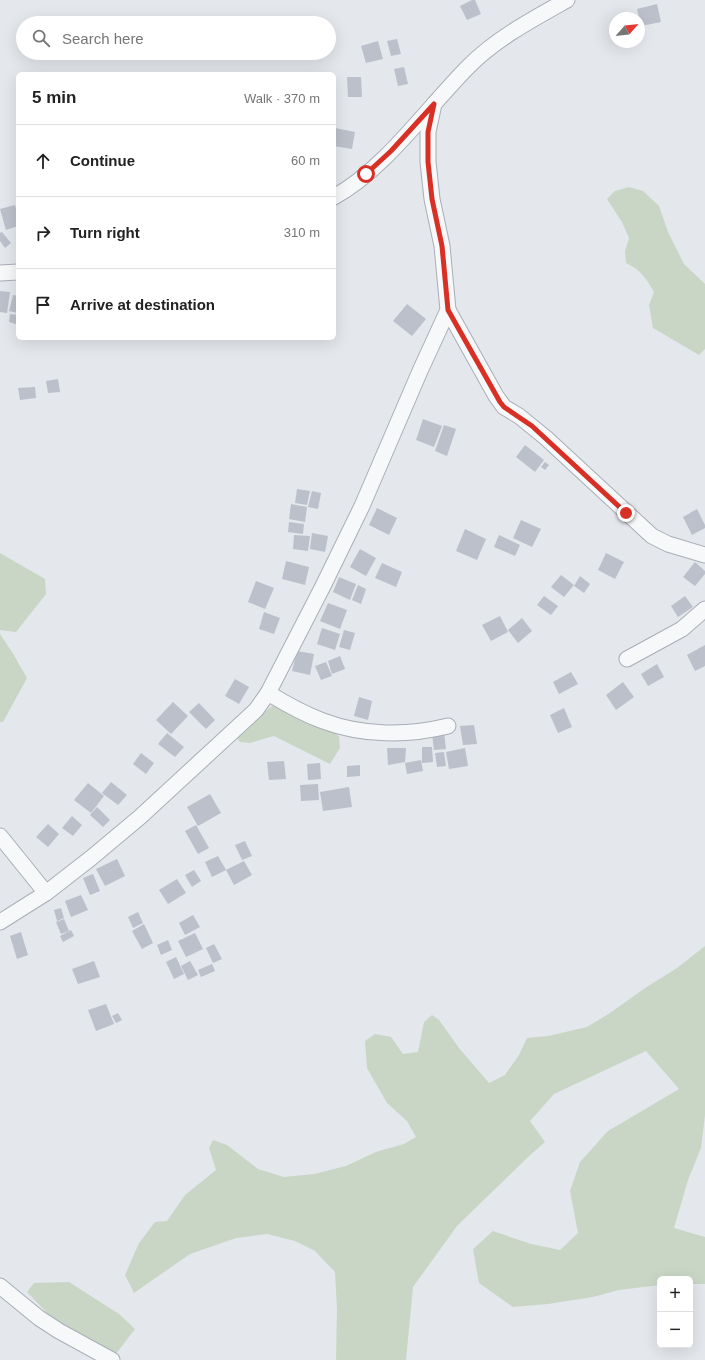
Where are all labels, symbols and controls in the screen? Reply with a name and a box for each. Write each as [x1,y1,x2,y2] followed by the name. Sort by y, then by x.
[609,12,645,48] north arrow
[16,16,336,60] search box
[30,27,52,49] icon: search
[62,30,144,47] text: Search here
[32,88,76,107] text: 5 min
[244,91,320,106] text: Walk · 370 m
[32,150,54,172] icon: ahead
[70,152,135,169] text: Continue
[291,153,320,168] text: 60 m
[357,165,375,183] route start
[32,222,54,244] icon: right
[70,224,140,241] text: Turn right
[284,225,320,240] text: 310 m
[32,294,54,316] icon: arrive
[70,296,215,313] text: Arrive at destination
[617,504,635,522] route end
[657,1276,693,1348] map controls
[657,1276,693,1312] button: +
[657,1312,693,1348] button: −

